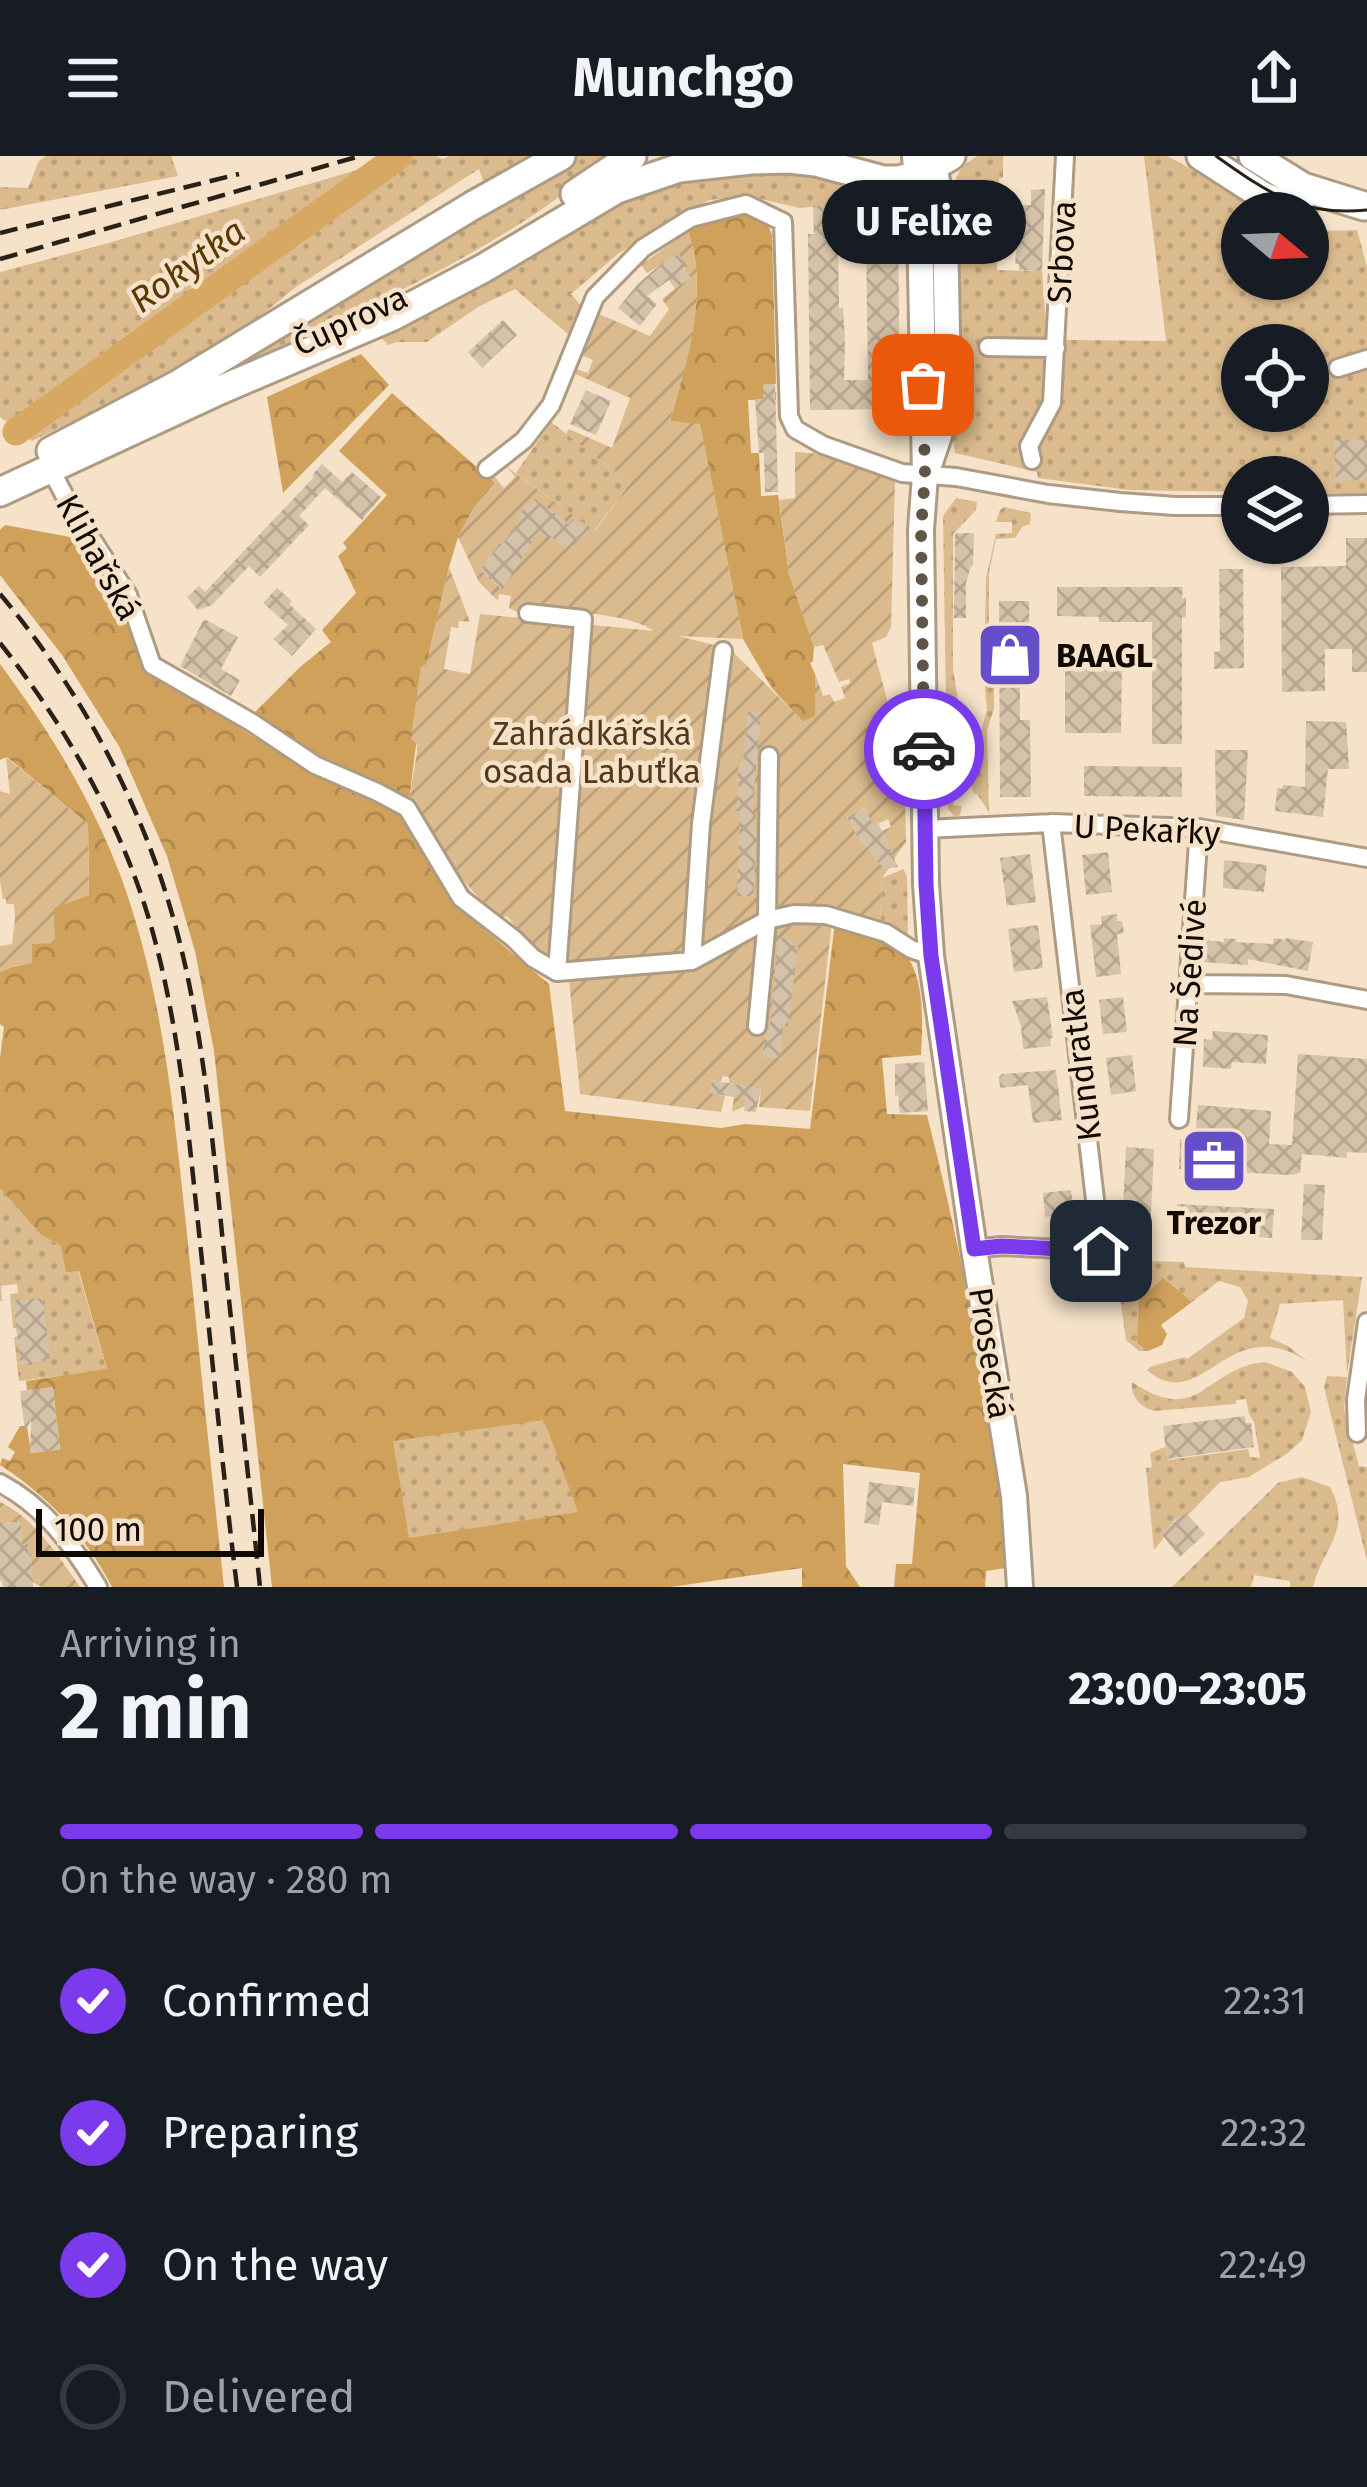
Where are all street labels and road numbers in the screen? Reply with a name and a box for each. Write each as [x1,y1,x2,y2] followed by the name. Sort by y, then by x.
[1039,200,1085,305] street label: Srbova
[287,277,414,365] street label: Čuprova
[47,488,149,627] street label: Klihařská
[1073,806,1221,854] street label: U Pekařky
[1165,898,1215,1048] street label: Na Šedivé
[1052,986,1110,1143] street label: Kundratka
[960,1284,1020,1422] street label: Prosecká

